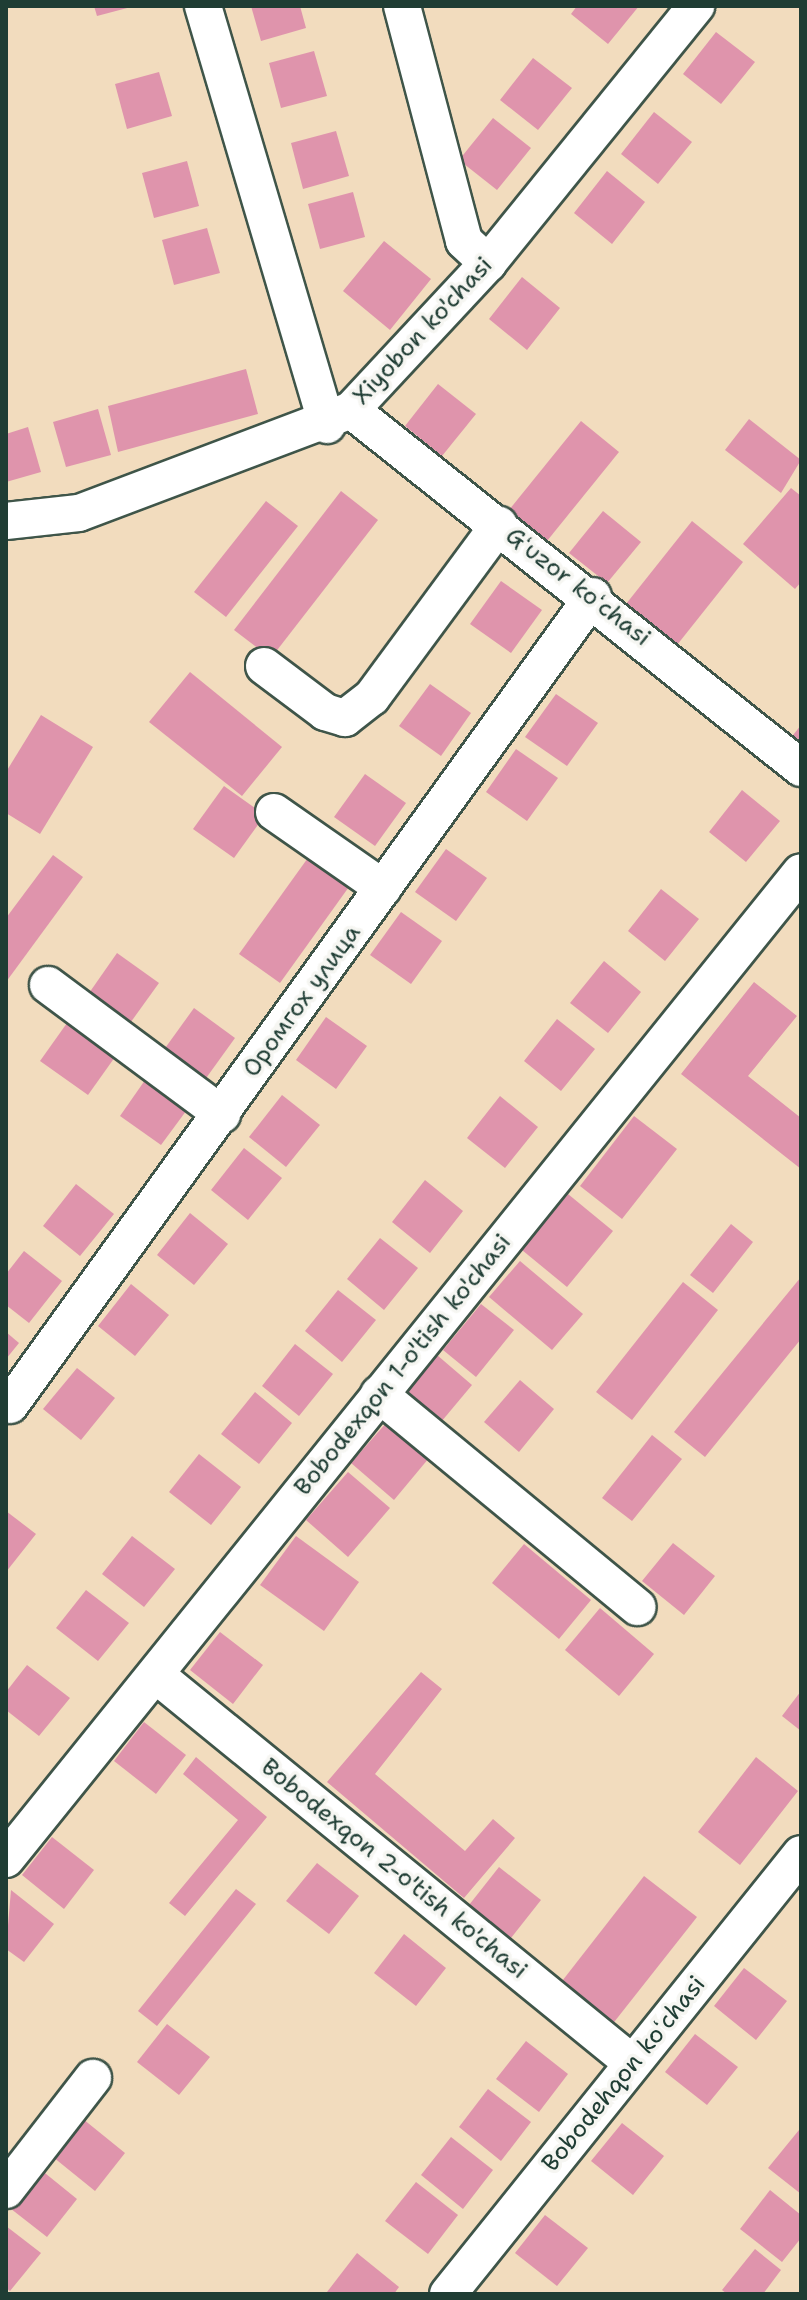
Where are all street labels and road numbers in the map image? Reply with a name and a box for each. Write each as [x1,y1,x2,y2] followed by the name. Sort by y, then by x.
[347,251,499,411] street label: Xiyobon ko'chasi
[500,521,656,653] street label: Gʻuzor koʻchasi
[237,919,367,1083] street label: Оромгох улица
[289,1228,517,1502] street label: Bobodexqon 1-o'tish ko'chasi
[255,1753,533,1985] street label: Bobodexqon 2-o'tish ko'chasi
[536,1970,712,2178] street label: Bobodehqon koʻchasi

